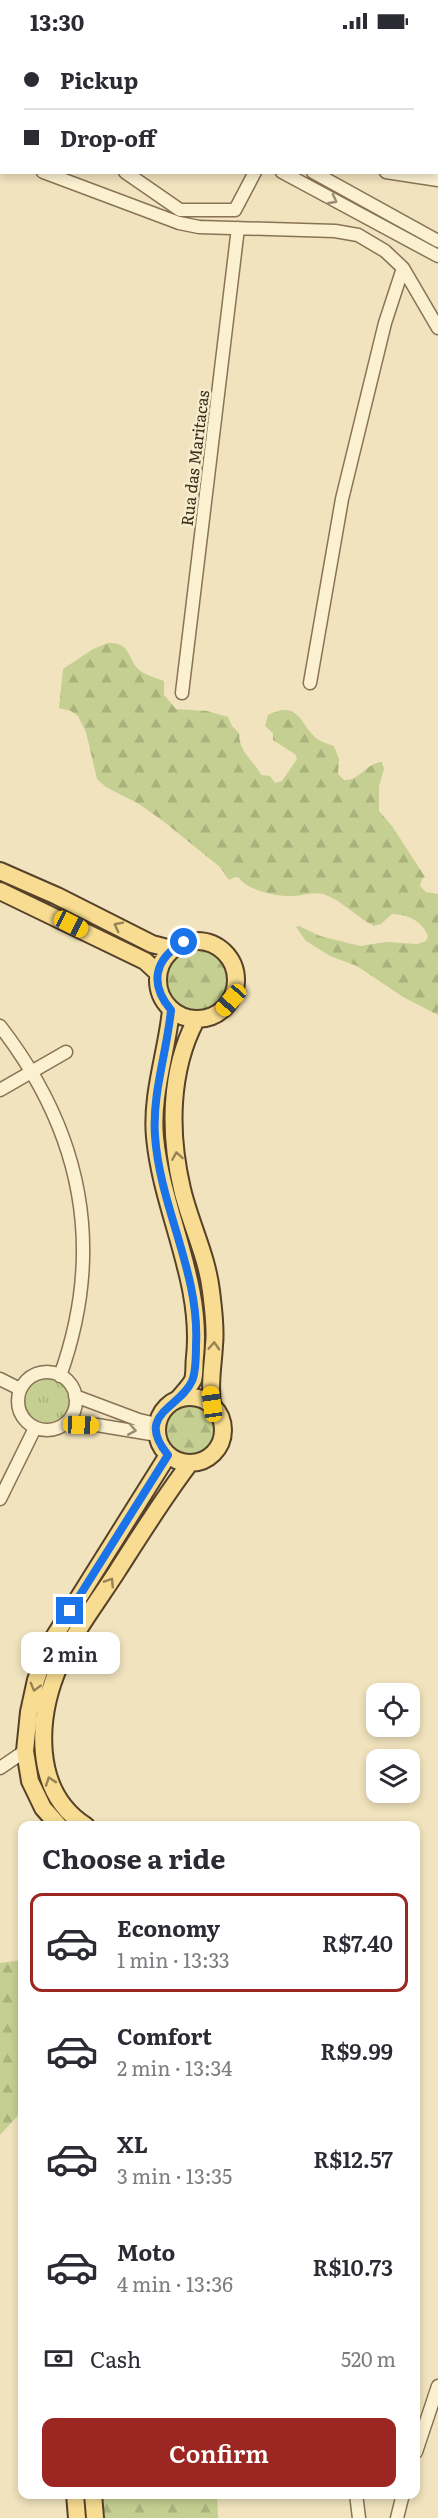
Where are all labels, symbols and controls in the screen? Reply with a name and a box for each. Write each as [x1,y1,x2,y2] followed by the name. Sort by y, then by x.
[30,5,84,38] text: 13:30
[60,63,138,96] text: Pickup
[60,121,156,154] text: Drop-off
[327,193,338,205] one-way arrow
[174,389,214,527] street label: Rua das Maritacas
[51,908,91,940] car
[113,922,124,934] one-way arrow
[170,928,197,955] route start
[212,981,250,1019] car
[171,1151,183,1161] one-way arrow
[207,1342,220,1351] one-way arrow
[201,1385,223,1423] car
[63,1415,99,1435] car
[127,1423,137,1436] one-way arrow
[103,1578,115,1588] one-way arrow
[56,1597,83,1624] route end
[20,1632,119,1674] callout: 2 min
[43,1638,98,1668] text: 2 min
[29,1682,42,1692] one-way arrow
[366,1683,420,1803] map controls
[366,1683,420,1737] button: locate
[366,1749,420,1803] button: layers
[44,1776,57,1787] one-way arrow
[42,1837,225,1877] text: Choose a ride
[117,1911,220,1944] text: Economy
[45,1916,99,1970] icon: car
[322,1926,393,1959] text: R$7.40
[117,1944,230,1974] text: 1 min · 13:33
[117,2019,212,2052] text: Comfort
[45,2024,99,2078] icon: car
[320,2034,393,2067] text: R$9.99
[117,2052,232,2082] text: 2 min · 13:34
[117,2127,148,2160] text: XL
[45,2132,99,2186] icon: car
[313,2142,393,2175] text: R$12.57
[117,2160,232,2190] text: 3 min · 13:35
[117,2235,175,2268] text: Moto
[45,2240,99,2294] icon: car
[312,2250,393,2283] text: R$10.73
[117,2268,233,2298] text: 4 min · 13:36
[42,2342,75,2375] icon: cash
[90,2342,141,2375] text: Cash
[341,2343,396,2373] text: 520 m
[42,2418,396,2487] button: Confirm

